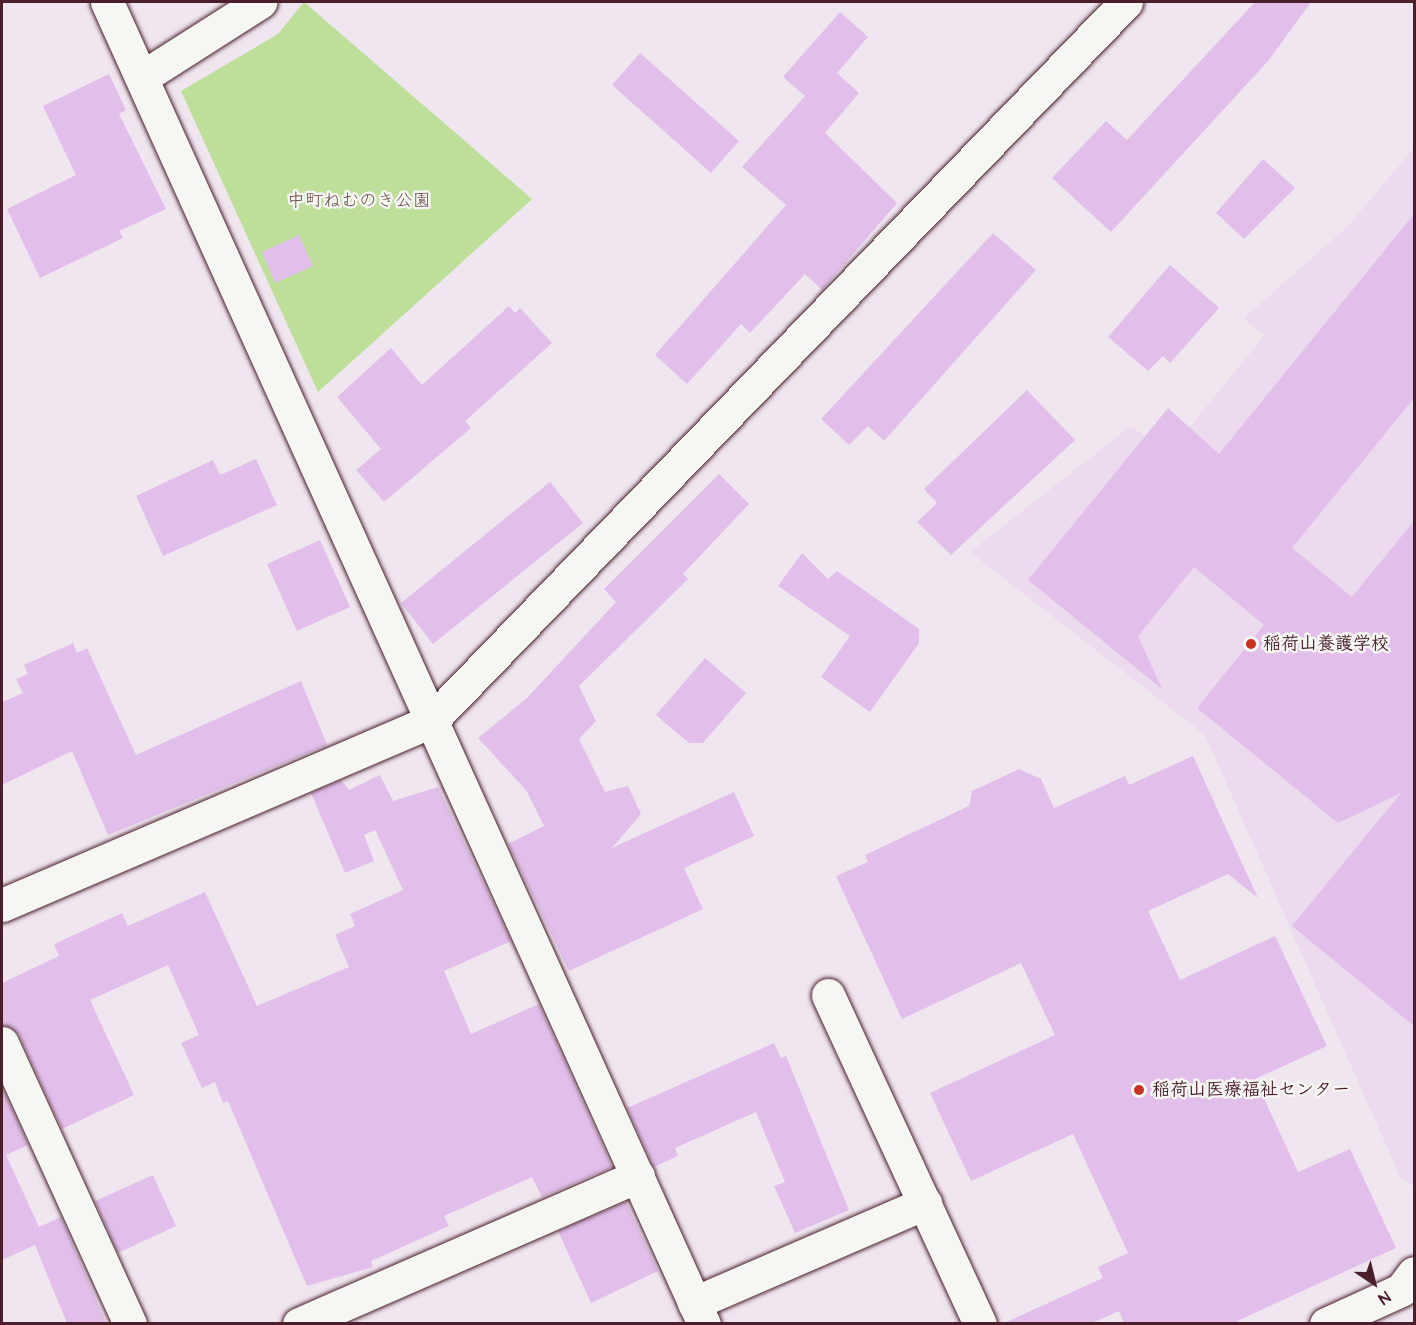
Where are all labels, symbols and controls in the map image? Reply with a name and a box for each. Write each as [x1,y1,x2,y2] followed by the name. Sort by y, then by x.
[287,190,431,212] park label: 中町ねむのき公園
[1263,633,1389,655] place label: 稲荷山養護学校
[1244,637,1258,651] marker: 稲荷山養護学校
[1152,1079,1350,1101] place label: 稲荷山医療福祉センター
[1130,1081,1148,1099] marker: 稲荷山医療福祉センター
[1344,1253,1404,1313] north arrow
[1374,1286,1395,1310] text: N

